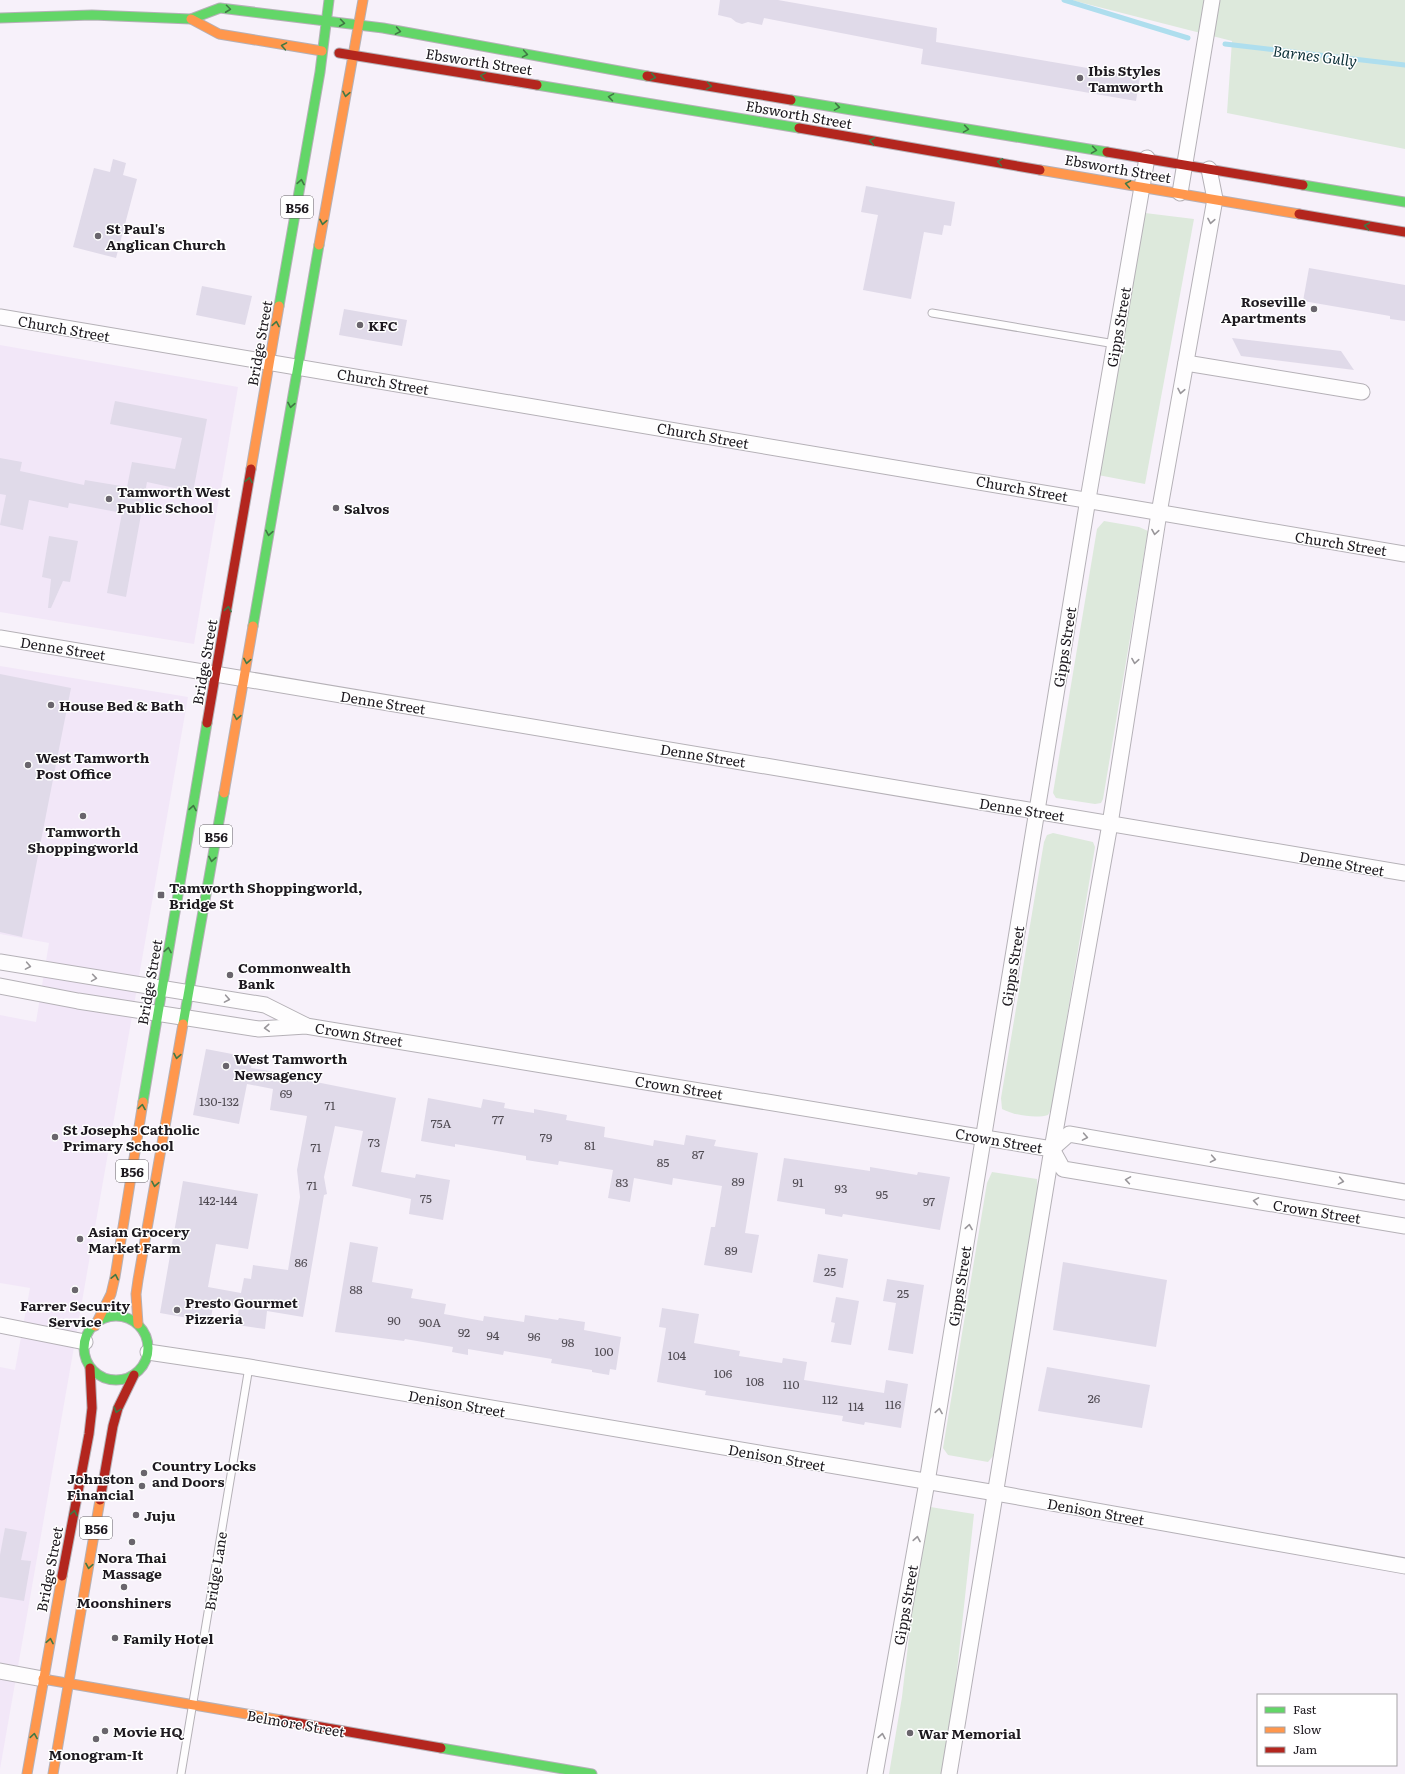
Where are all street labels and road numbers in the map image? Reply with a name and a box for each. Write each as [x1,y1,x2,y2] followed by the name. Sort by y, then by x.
[424,43,534,79] street label: Ebsworth Street
[744,95,854,133] street label: Ebsworth Street
[1063,149,1173,187] street label: Ebsworth Street
[281,196,313,218] road number: B56
[1101,285,1135,369] street label: Gipps Street
[242,298,276,387] street label: Bridge Street
[17,310,112,346] street label: Church Street
[336,363,431,399] street label: Church Street
[656,417,751,453] street label: Church Street
[975,470,1070,506] street label: Church Street
[1294,526,1389,560] street label: Church Street
[1048,605,1080,689] street label: Gipps Street
[187,617,221,706] street label: Bridge Street
[19,631,108,665] street label: Denne Street
[339,685,428,719] street label: Denne Street
[659,738,748,772] street label: Denne Street
[978,792,1067,826] street label: Denne Street
[200,825,232,847] road number: B56
[1298,846,1387,880] street label: Denne Street
[996,924,1028,1008] street label: Gipps Street
[132,937,166,1026] street label: Bridge Street
[314,1017,405,1051] street label: Crown Street
[634,1070,725,1104] street label: Crown Street
[954,1122,1045,1158] street label: Crown Street
[116,1160,148,1182] road number: B56
[1272,1194,1363,1228] street label: Crown Street
[943,1244,975,1328] street label: Gipps Street
[407,1385,507,1421] street label: Denison Street
[727,1439,827,1475] street label: Denison Street
[1046,1493,1146,1529] street label: Denison Street
[80,1517,112,1539] road number: B56
[31,1524,67,1613] street label: Bridge Street
[199,1530,231,1612] street label: Bridge Lane
[888,1563,922,1647] street label: Gipps Street
[245,1705,347,1742] street label: Belmore Street

